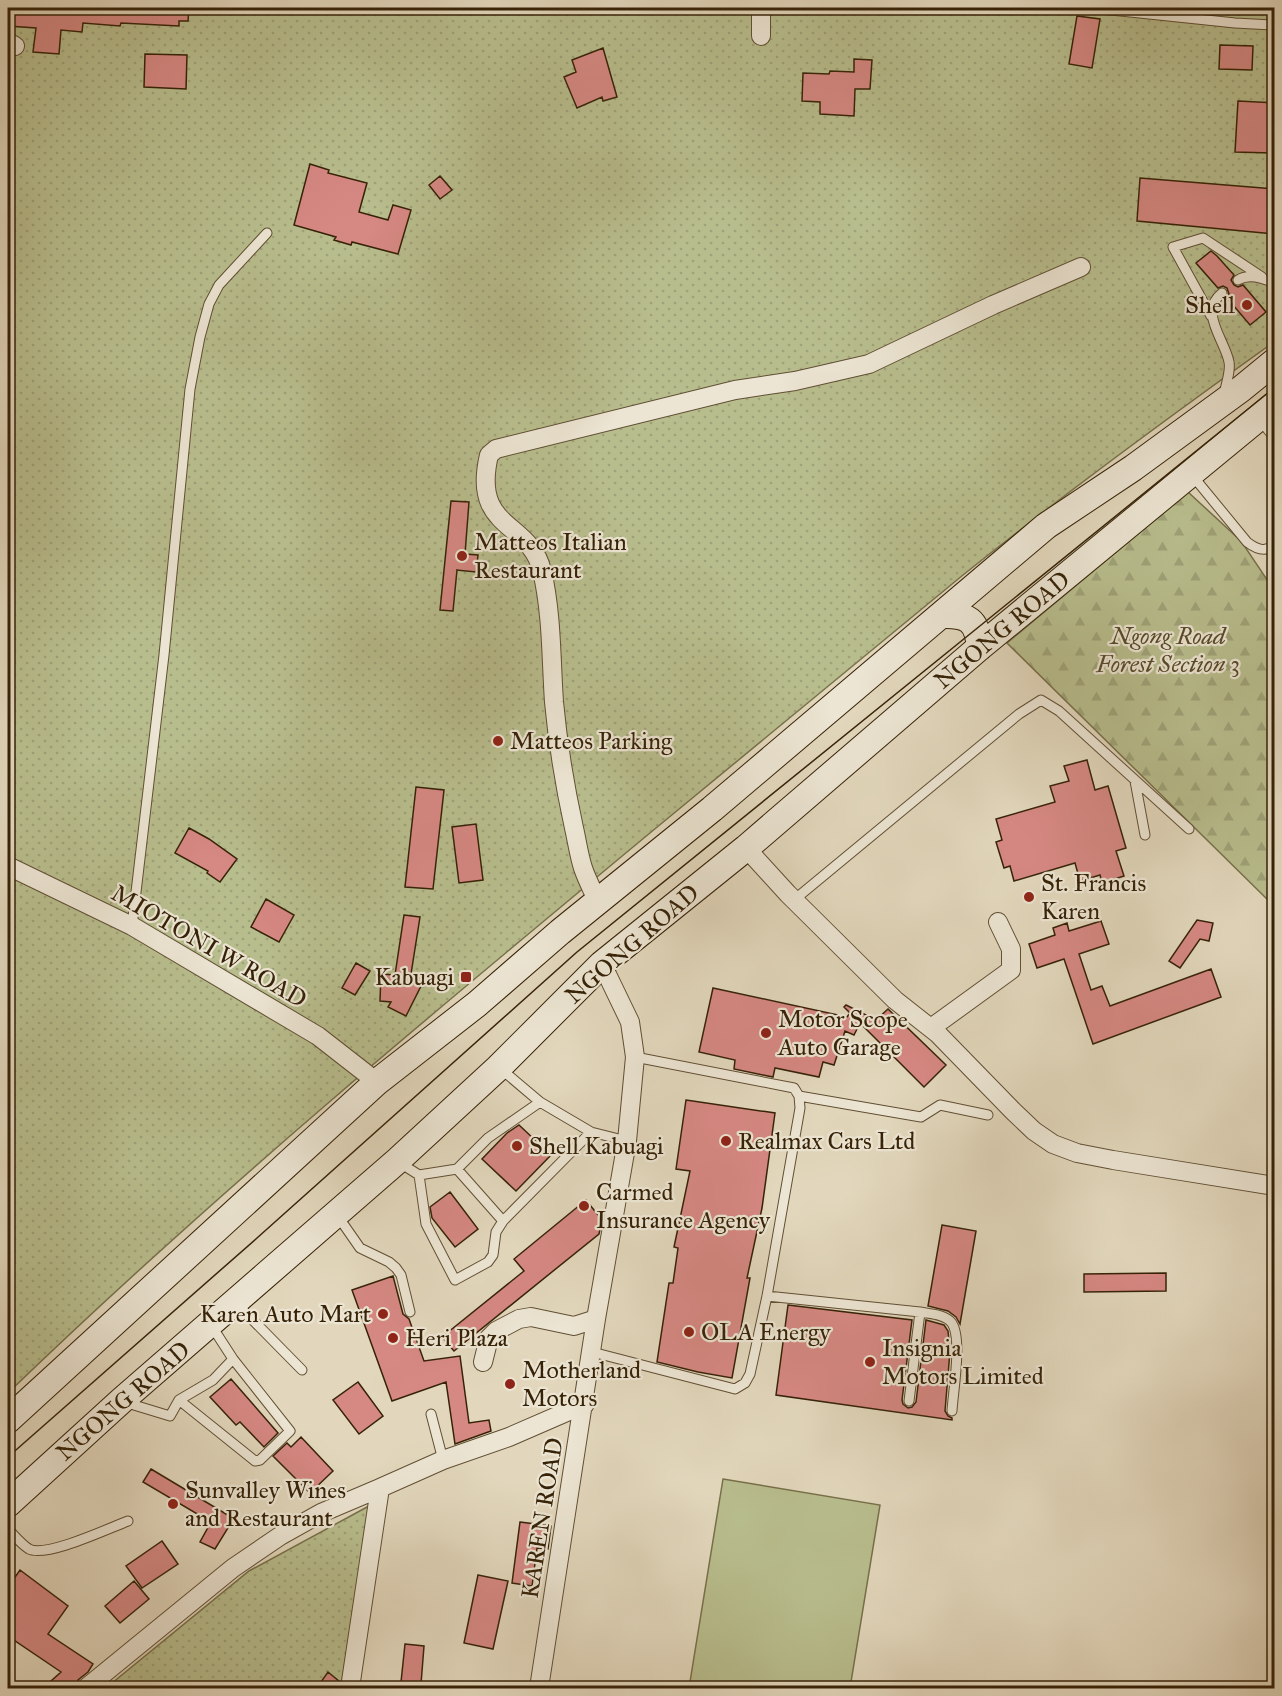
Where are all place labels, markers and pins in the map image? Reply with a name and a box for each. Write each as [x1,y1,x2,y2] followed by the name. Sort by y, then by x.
[1185,290,1235,320] place label: Shell
[1240,298,1254,312] marker: Shell
[474,527,627,585] place label: Matteos Italian Restaurant
[455,549,469,563] marker: Matteos Italian Restaurant
[510,726,673,756] place label: Matteos Parking
[491,734,505,748] marker: Matteos Parking
[1041,868,1146,926] place label: St. Francis Karen
[1022,890,1036,904] marker: St. Francis Karen
[375,962,454,992] place label: Kabuagi
[459,970,473,984] marker: Kabuagi
[777,1004,908,1062] place label: Motor Scope Auto Garage
[759,1026,773,1040] marker: Motor Scope Auto Garage
[738,1126,915,1156] place label: Realmax Cars Ltd
[529,1131,664,1161] place label: Shell Kabuagi
[719,1134,733,1148] marker: Realmax Cars Ltd
[510,1139,524,1153] marker: Shell Kabuagi
[596,1177,771,1235] place label: Carmed Insurance Agency
[577,1199,591,1213] marker: Carmed Insurance Agency
[200,1299,372,1329] place label: Karen Auto Mart
[376,1307,390,1321] marker: Karen Auto Mart
[701,1317,831,1347] place label: OLA Energy
[405,1323,509,1353] place label: Heri Plaza
[682,1325,696,1339] marker: OLA Energy
[386,1331,400,1345] marker: Heri Plaza
[882,1333,1044,1391] place label: Insignia Motors Limited
[522,1355,641,1413] place label: Motherland Motors
[863,1355,877,1369] marker: Insignia Motors Limited
[503,1377,517,1391] marker: Motherland Motors
[185,1475,346,1533] place label: Sunvalley Wines and Restaurant
[166,1497,180,1511] marker: Sunvalley Wines and Restaurant

